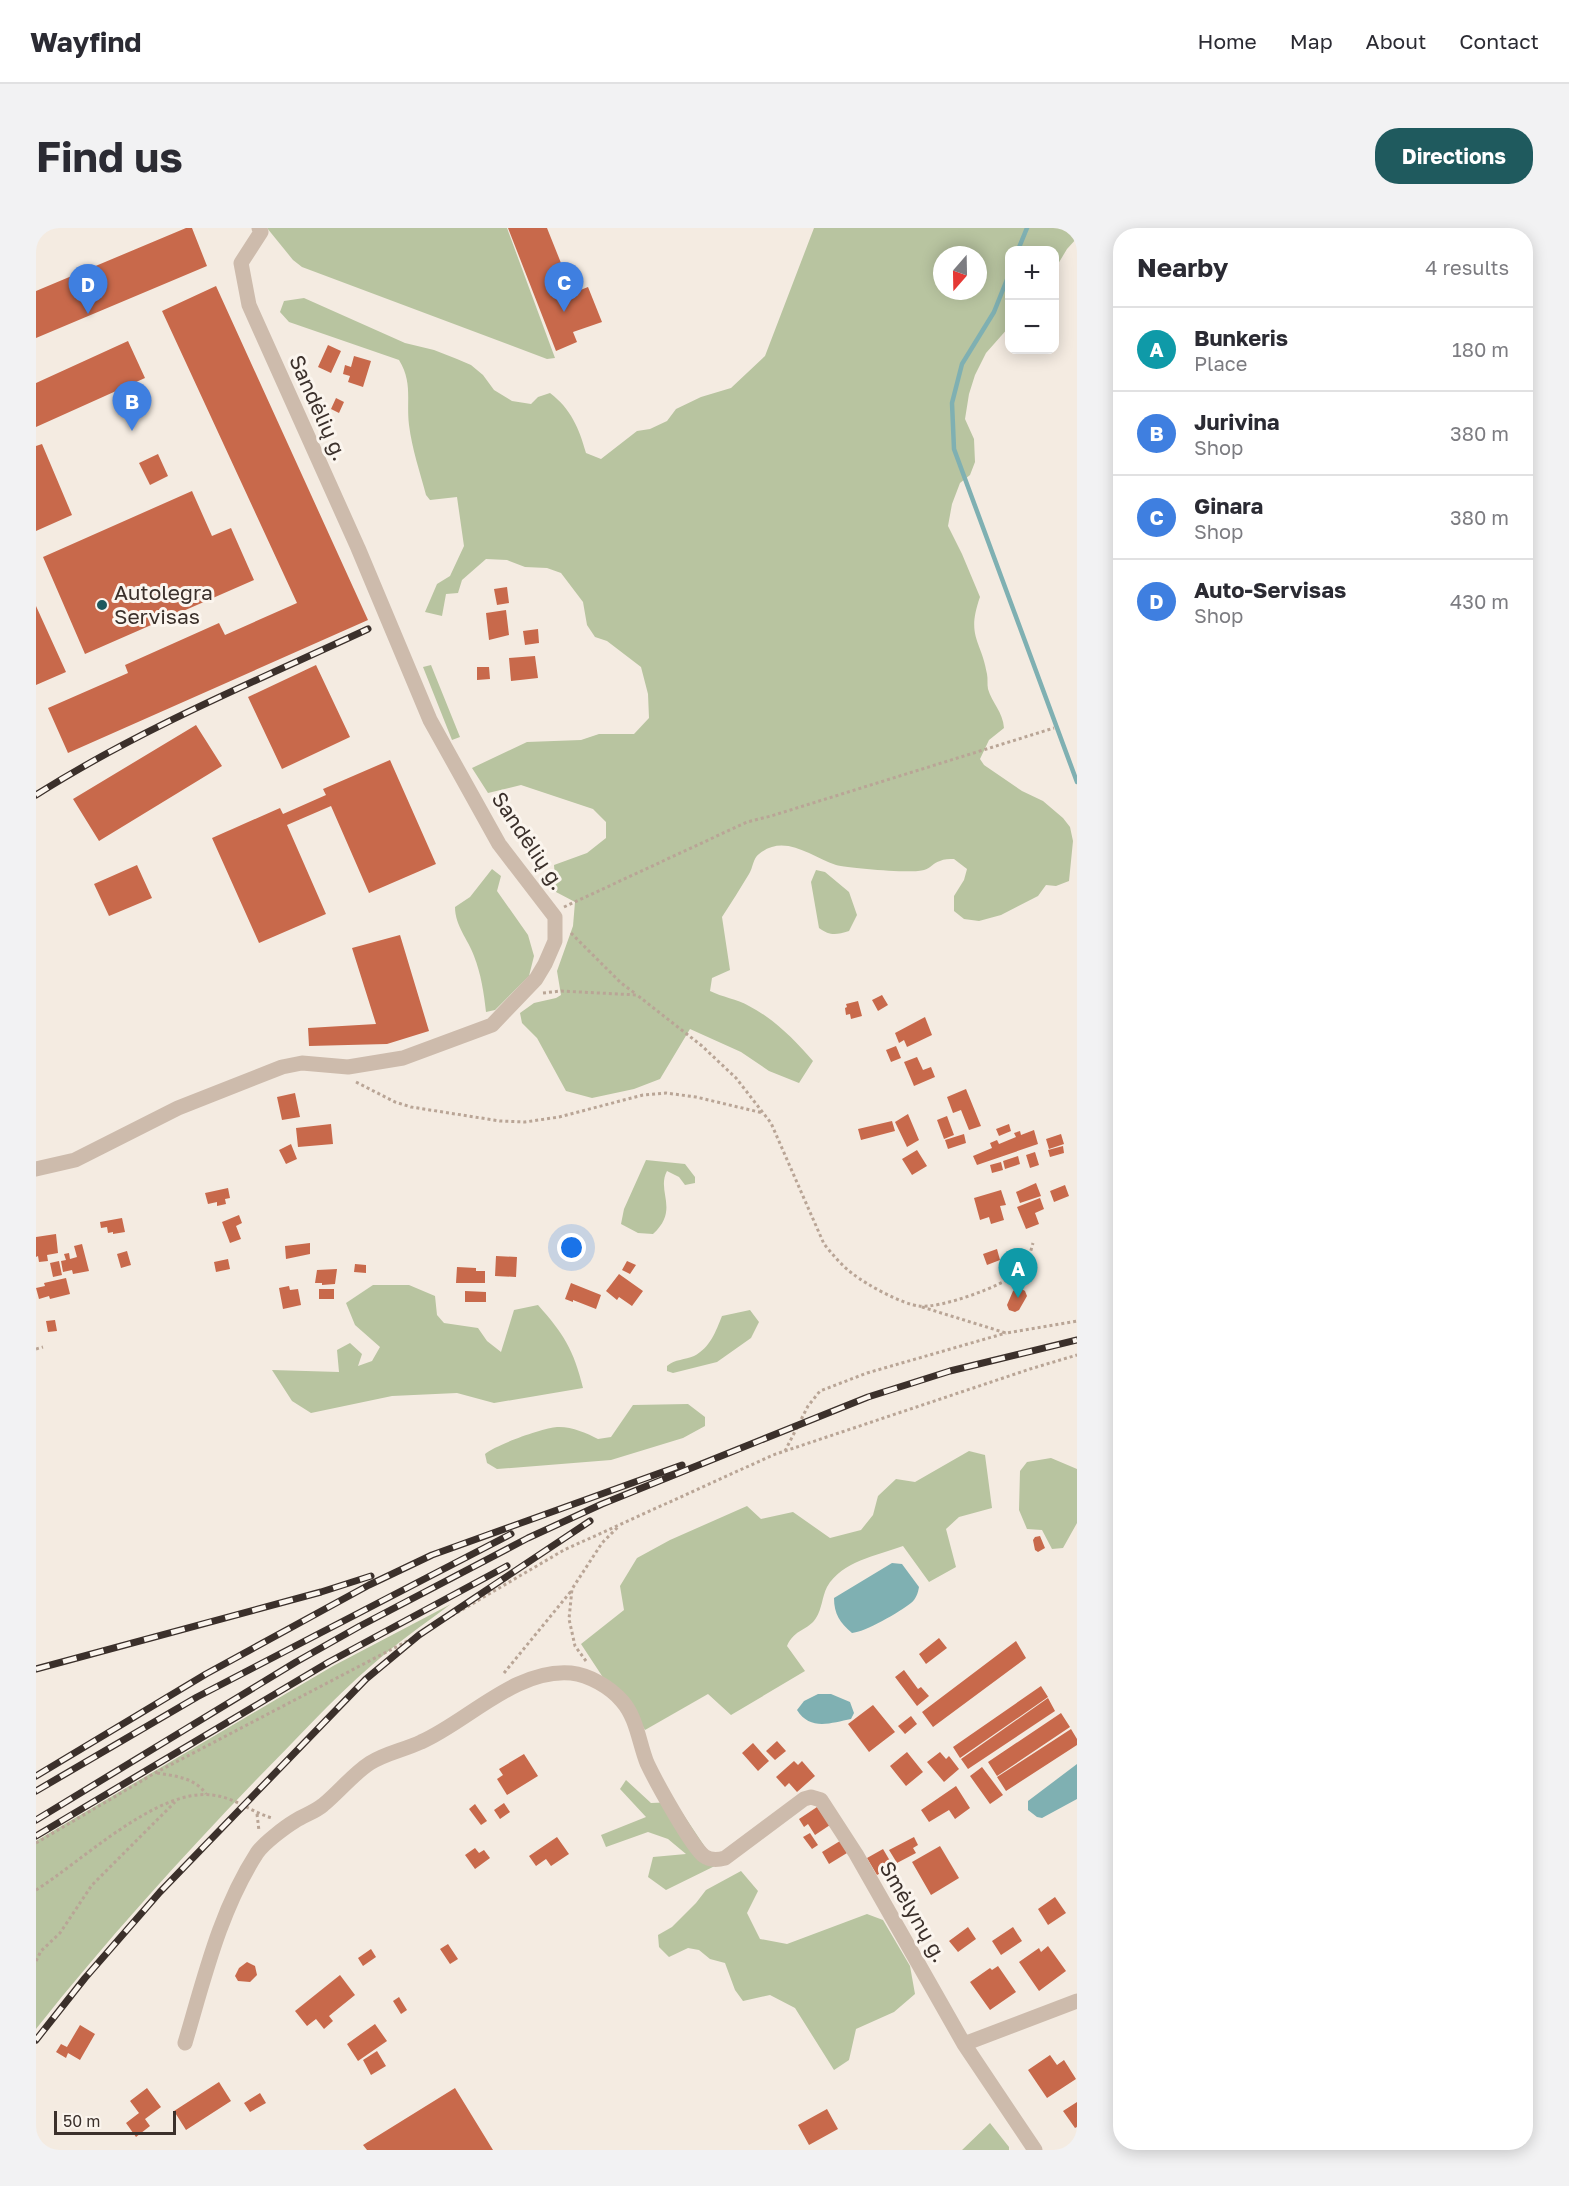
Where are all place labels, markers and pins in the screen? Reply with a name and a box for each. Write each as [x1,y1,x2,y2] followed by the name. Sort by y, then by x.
[544,262,584,312] pin: C
[68,264,108,314] pin: D
[112,382,152,431] pin: B
[114,579,213,629] place label: Autolegra Servisas
[95,598,109,612] marker: Autolegra Servisas
[998,1248,1038,1298] pin: A

